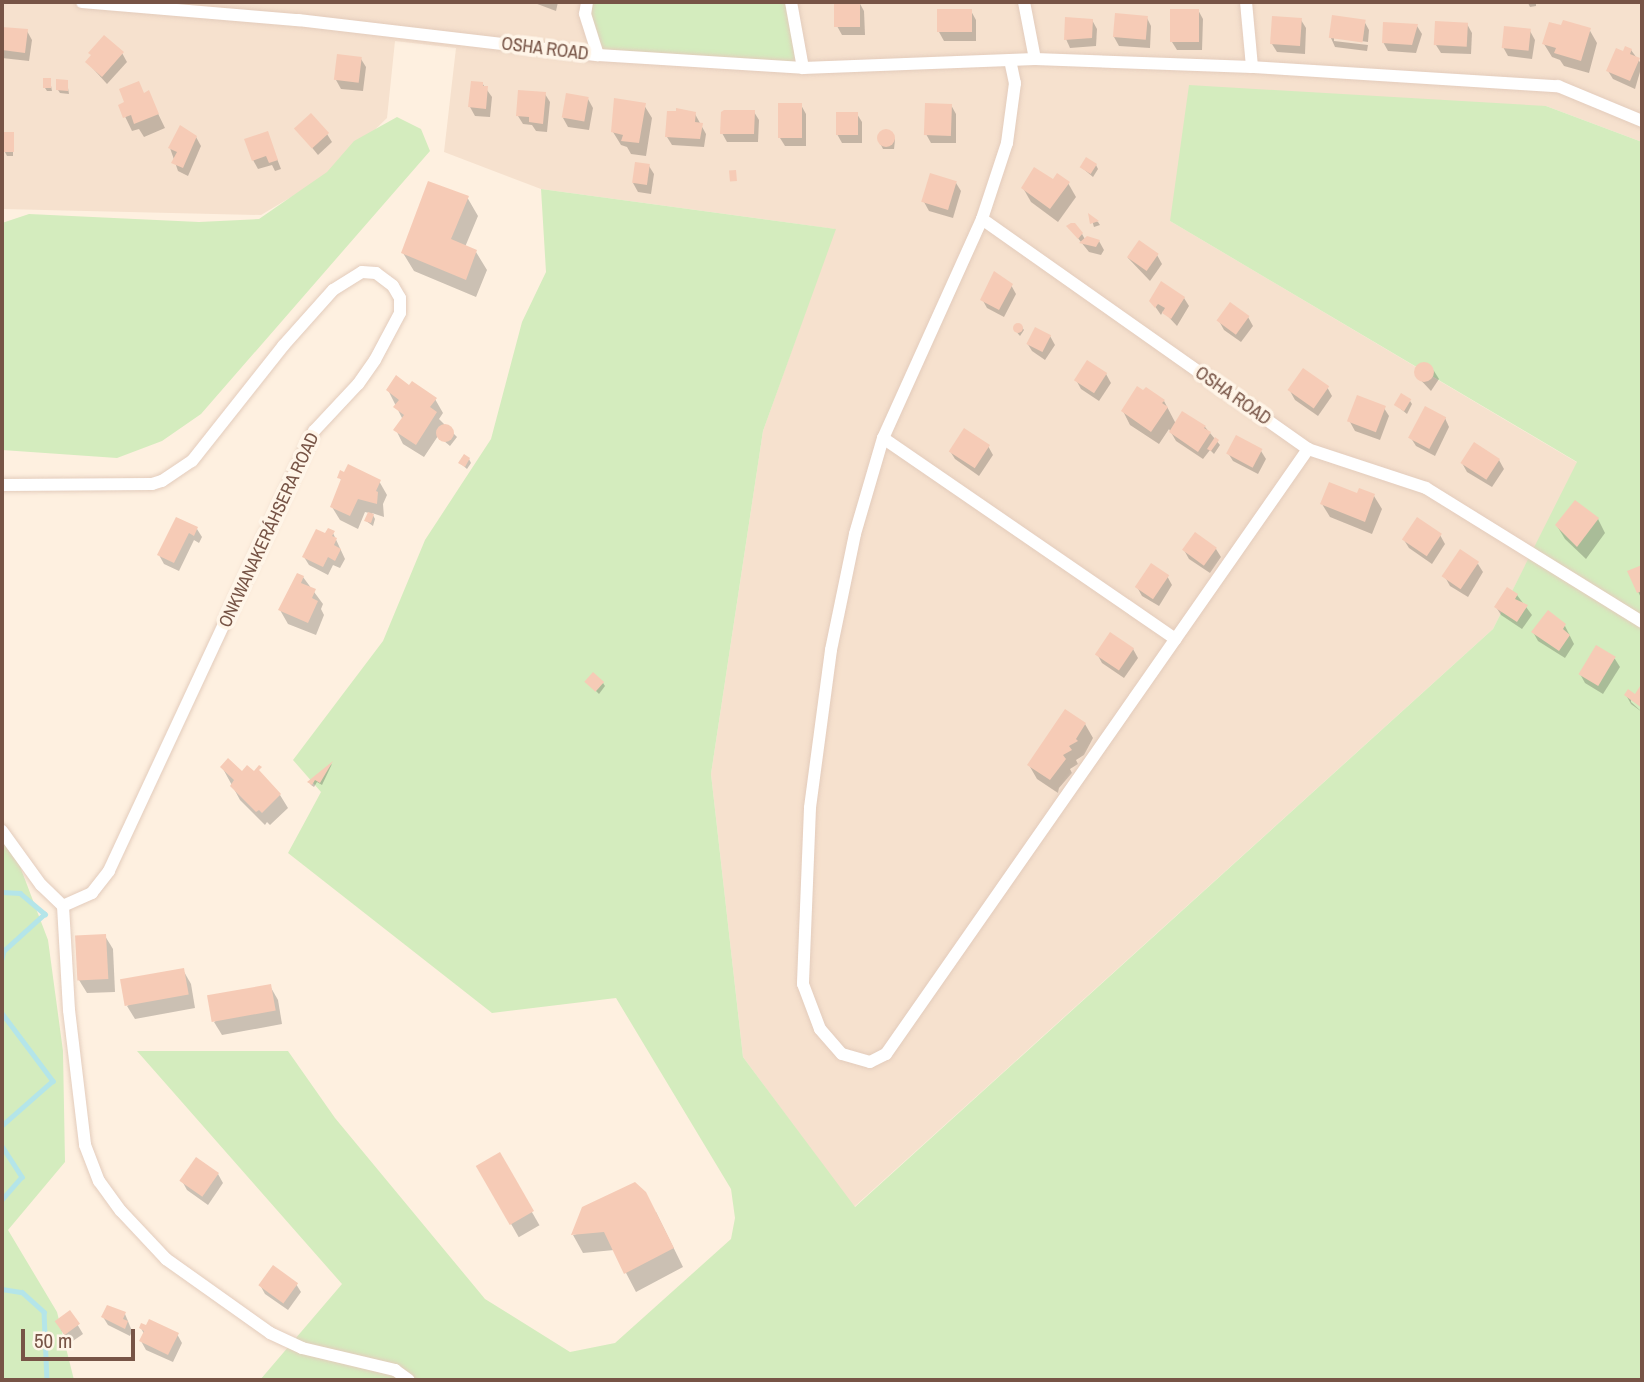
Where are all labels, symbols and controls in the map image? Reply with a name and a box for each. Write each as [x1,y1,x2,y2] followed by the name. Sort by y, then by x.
[500,33,590,65] street label: OSHA ROAD
[1191,362,1275,430] street label: OSHA ROAD
[214,429,324,631] street label: ONKWANAKERÁHSERA ROAD
[24,1316,138,1360] scale bar
[34,1326,72,1355] text: 50 m

